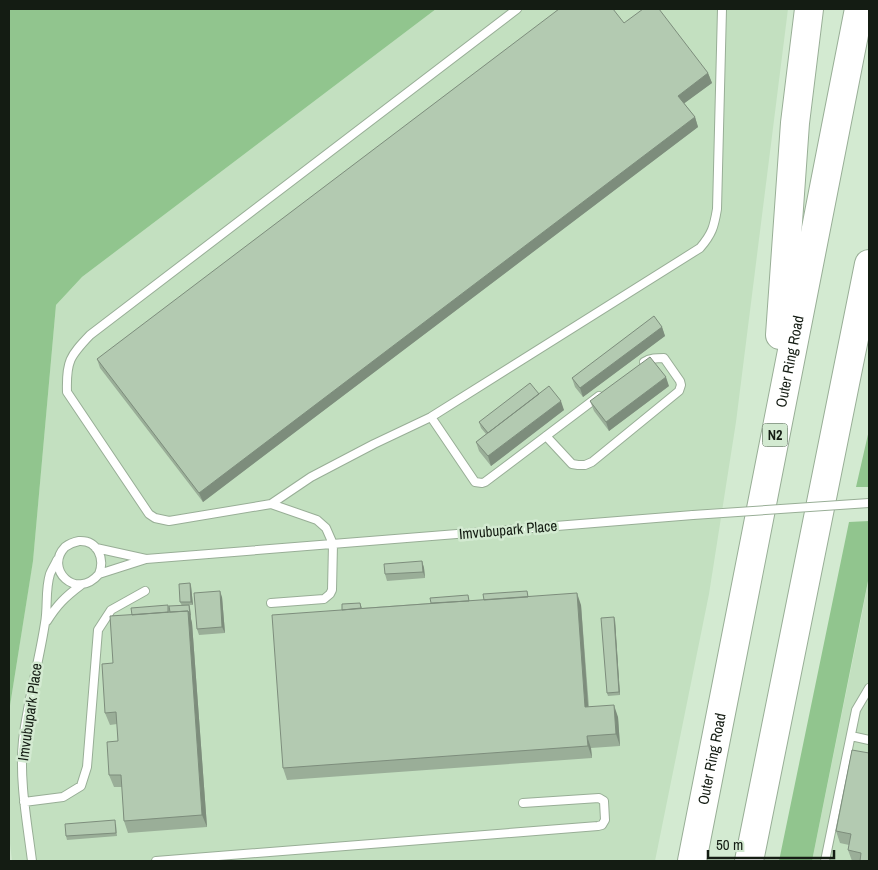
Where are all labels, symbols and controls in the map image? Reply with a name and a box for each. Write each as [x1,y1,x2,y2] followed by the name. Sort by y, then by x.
[770,314,809,409] street label: Outer Ring Road
[762,424,788,446] road number: N2
[458,515,558,544] street label: Imvubupark Place
[12,662,47,762] street label: Imvubupark Place
[692,711,731,807] street label: Outer Ring Road
[708,828,834,860] scale bar
[716,834,743,855] text: 50 m

